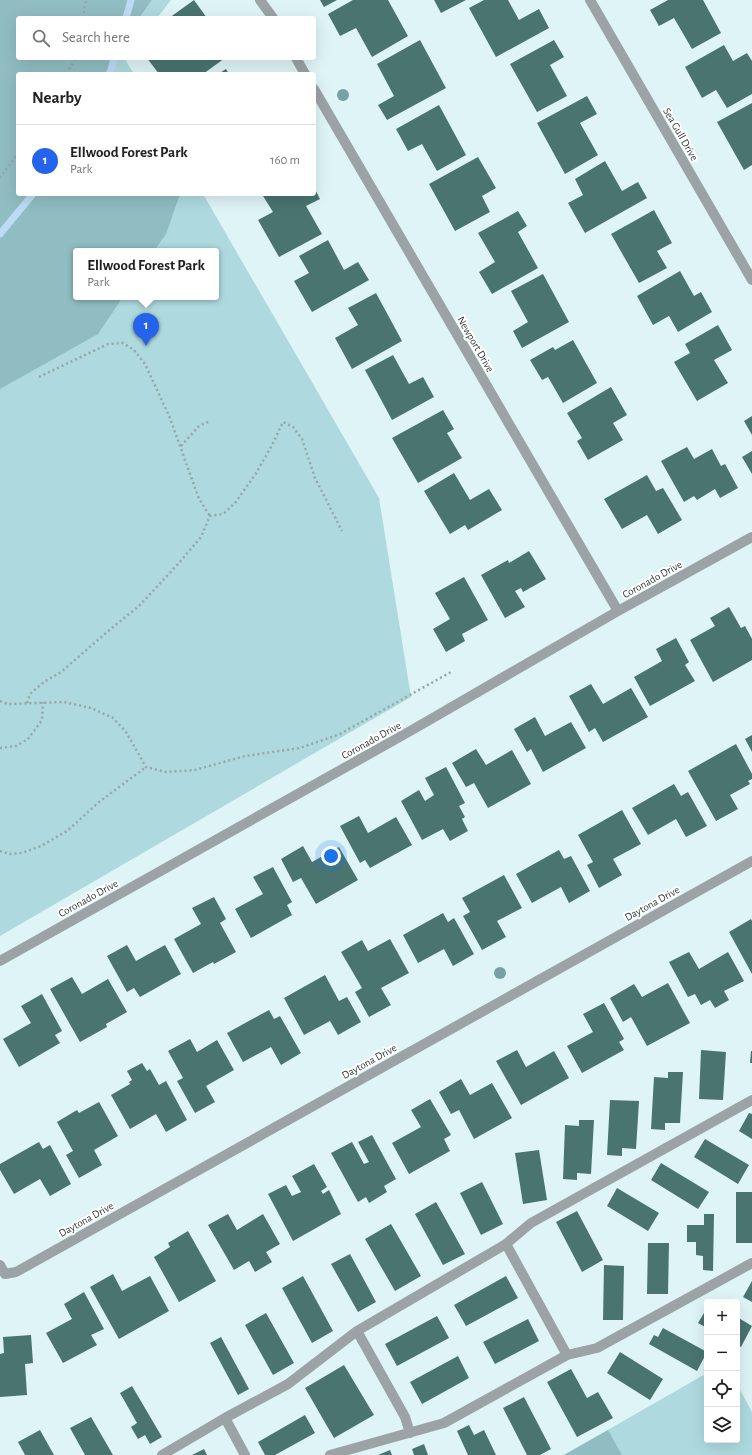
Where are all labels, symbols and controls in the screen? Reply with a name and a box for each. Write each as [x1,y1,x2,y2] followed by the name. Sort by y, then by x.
[16,16,316,60] search box
[30,27,52,49] icon: search
[62,30,130,45] text: Search here
[32,89,82,106] text: Nearby
[661,106,700,163] street label: Sea Gull Drive
[70,145,188,160] text: Ellwood Forest Park
[43,154,47,167] text: 1
[270,154,300,167] text: 160 m
[70,163,92,176] text: Park
[73,248,219,300] popup
[87,258,205,273] text: Ellwood Forest Park
[87,276,110,289] text: Park
[133,313,159,346] pin: 1
[455,314,496,374] street label: Newport Drive
[621,559,684,600] street label: Coronado Drive
[340,720,403,761] street label: Coronado Drive
[321,846,341,866] your location
[57,878,120,919] street label: Coronado Drive
[623,884,682,923] street label: Daytona Drive
[340,1042,399,1081] street label: Daytona Drive
[57,1200,116,1239] street label: Daytona Drive
[704,1299,740,1443] map controls
[704,1299,740,1335] button: +
[704,1335,740,1371] button: −
[704,1371,740,1407] button: locate
[704,1407,740,1443] button: layers

